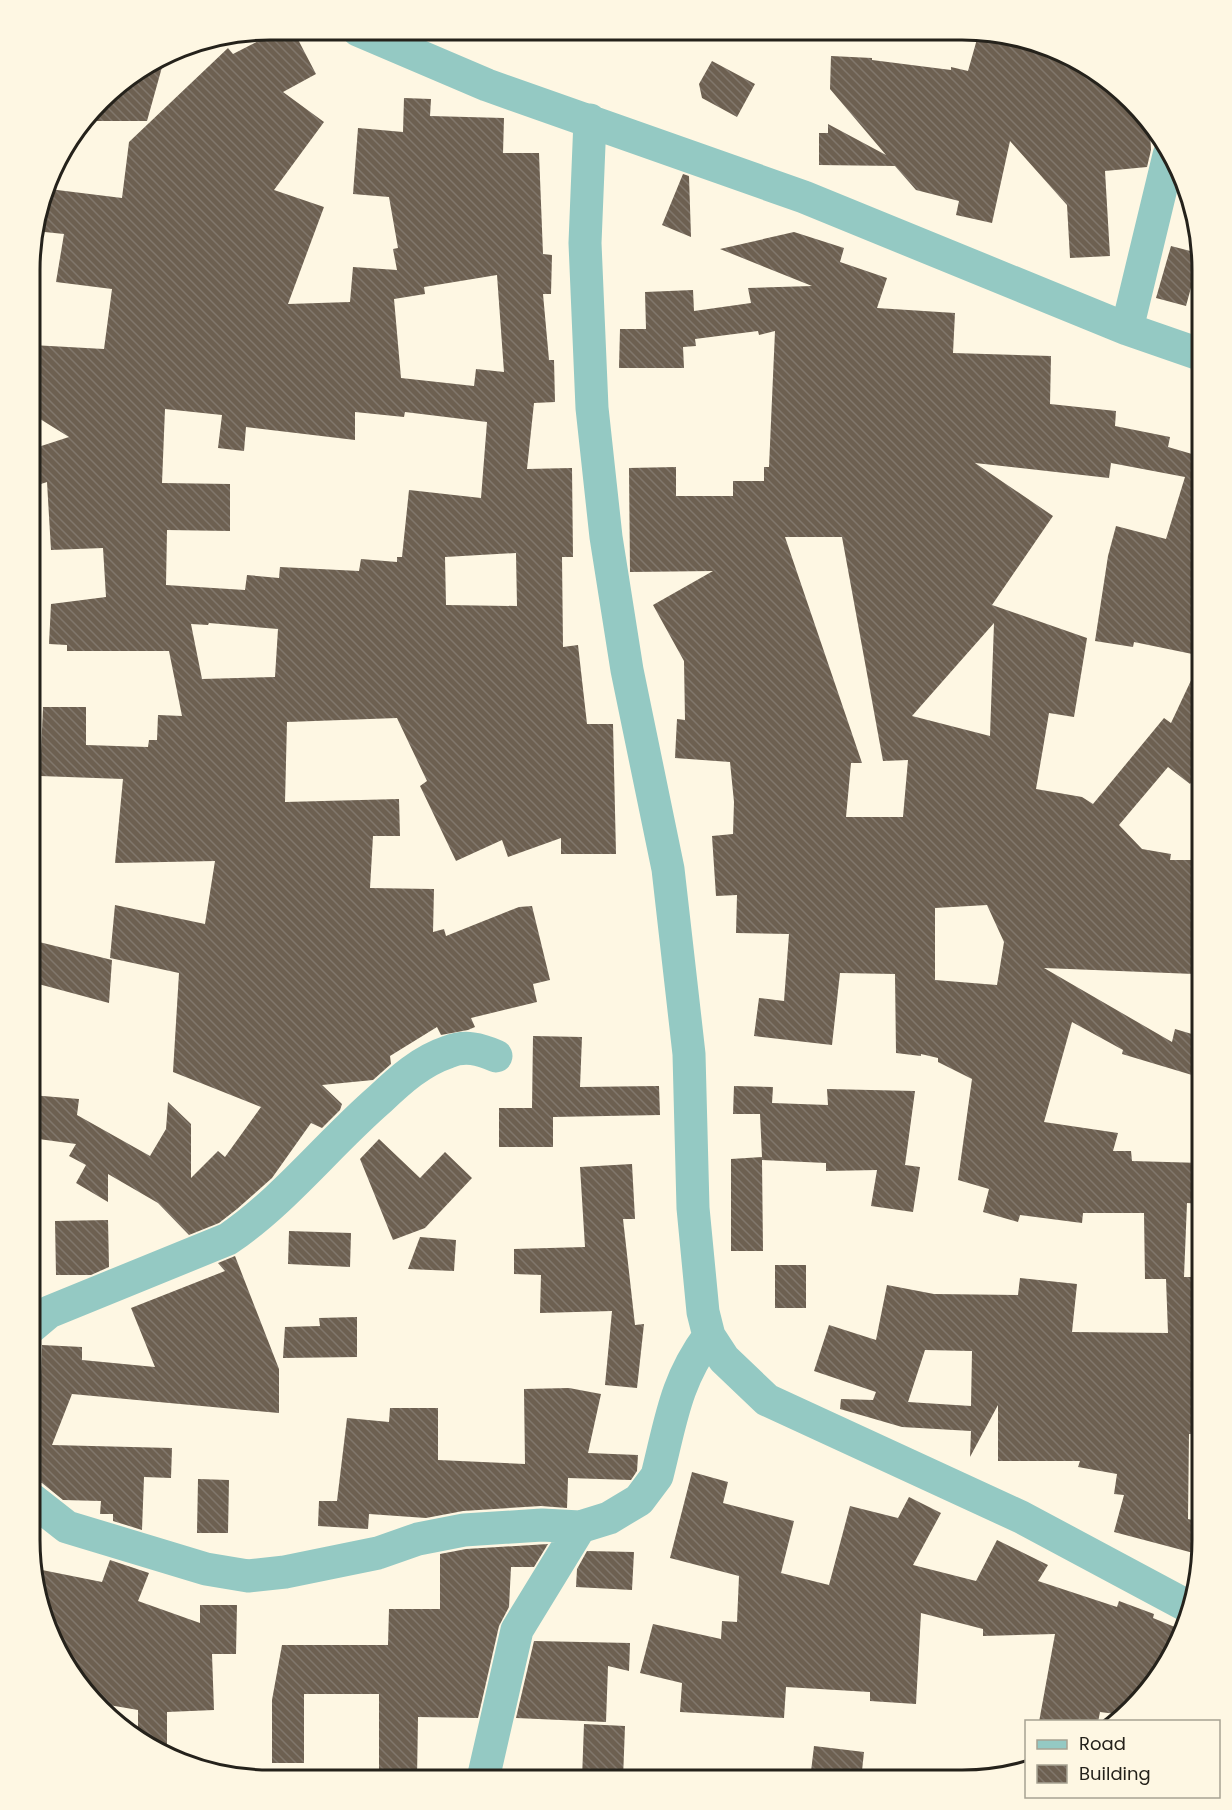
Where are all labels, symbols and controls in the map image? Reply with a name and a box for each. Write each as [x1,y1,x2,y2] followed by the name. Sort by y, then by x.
[1025,1720,1220,1798] legend
[1079,1731,1126,1756] text: Road
[1079,1761,1151,1786] text: Building

